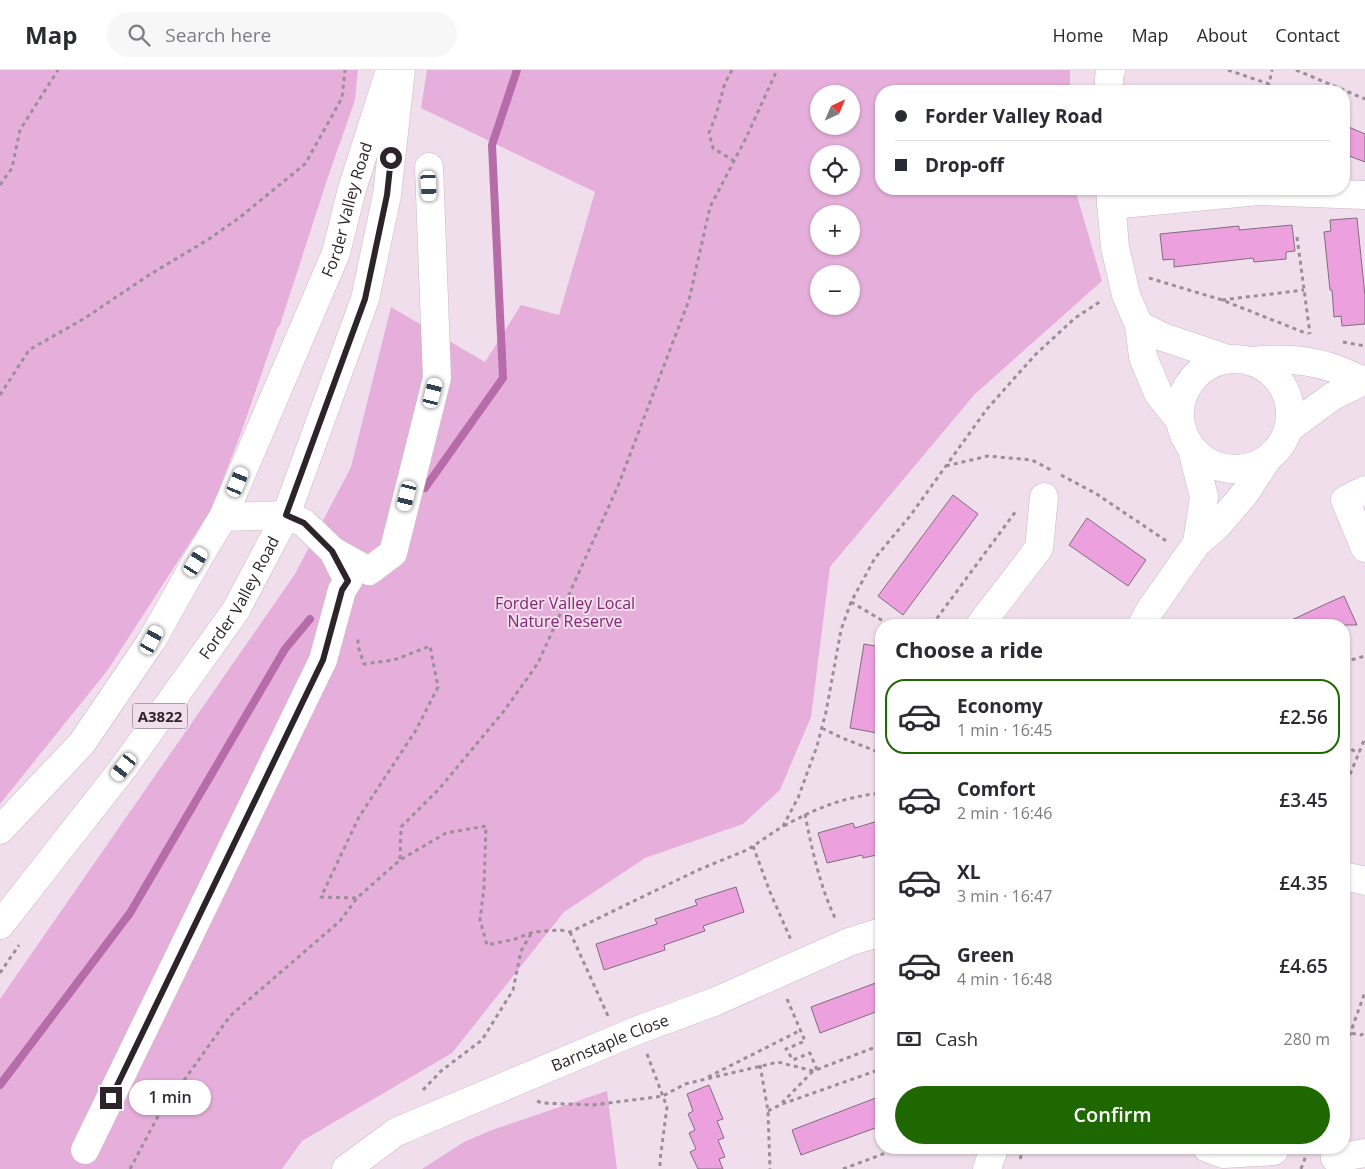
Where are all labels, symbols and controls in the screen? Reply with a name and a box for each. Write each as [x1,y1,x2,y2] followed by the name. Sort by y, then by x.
[107,12,457,57] search box
[25,18,77,51] text: Map
[125,21,153,49] icon: search
[165,22,271,48] text: Search here
[1053,23,1103,47] text: Home
[1131,23,1169,47] text: Map
[1197,23,1247,47] text: About
[1275,23,1340,47] text: Contact
[810,85,860,135] north arrow
[810,85,860,315] map controls
[925,103,1103,129] text: Forder Valley Road
[316,139,377,280] street label: Forder Valley Road
[810,145,860,195] button: locate
[380,147,402,169] route start
[925,152,1004,178] text: Drop-off
[420,171,437,201] car
[810,205,860,255] button: +
[810,265,860,315] button: −
[422,377,443,409] car
[225,465,250,499] car
[396,480,417,512] car
[194,532,284,663] street label: Forder Valley Road
[181,545,210,579] car
[495,592,635,632] park label: Forder Valley Local Nature Reserve
[138,623,165,657] car
[895,634,1043,664] text: Choose a ride
[957,693,1043,719] text: Economy
[897,694,942,739] icon: car
[132,704,188,728] road number: A3822
[1279,704,1328,730] text: £2.56
[957,719,1052,741] text: 1 min · 16:45
[108,751,139,783] car
[957,776,1036,802] text: Comfort
[897,777,942,822] icon: car
[1279,787,1328,813] text: £3.45
[957,802,1052,824] text: 2 min · 16:46
[957,859,980,885] text: XL
[897,860,942,905] icon: car
[1279,870,1328,896] text: £4.35
[957,885,1052,907] text: 3 min · 16:47
[957,942,1014,968] text: Green
[897,943,942,988] icon: car
[1279,953,1328,979] text: £4.65
[957,968,1052,990] text: 4 min · 16:48
[548,1009,672,1076] street label: Barnstaple Close
[895,1025,923,1053] icon: cash
[935,1026,978,1052] text: Cash
[1284,1028,1330,1050] text: 280 m
[128,1080,211,1116] callout: 1 min
[148,1086,192,1108] text: 1 min
[895,1086,1330,1144] button: Confirm
[100,1087,122,1109] route end

